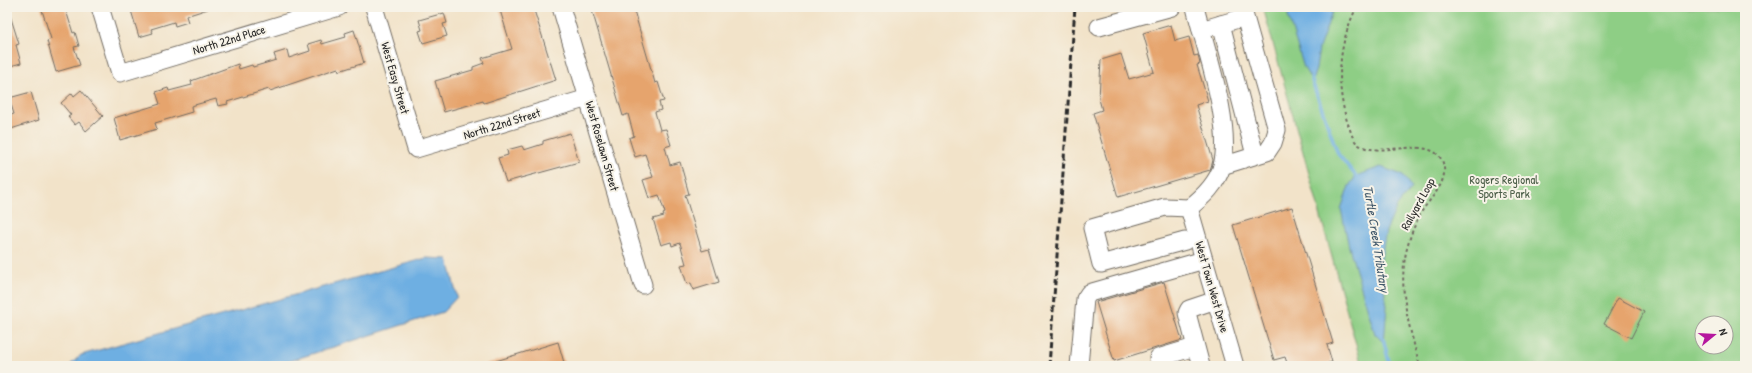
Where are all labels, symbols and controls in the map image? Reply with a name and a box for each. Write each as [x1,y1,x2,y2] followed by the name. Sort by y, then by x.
[191,20,267,59] street label: North 22nd Place
[377,40,414,117] street label: West Easy Street
[582,99,624,194] street label: West Roselawn Street
[461,103,543,143] street label: North 22nd Street
[1470,171,1539,202] park label: Rogers Regional Sports Park
[1396,175,1439,233] street label: Railyard Loop
[1360,184,1395,295] water label: Turtle Creek Tributary
[1191,239,1234,335] street label: West Town West Drive
[1694,315,1734,355] north arrow
[1716,327,1731,337] text: N

